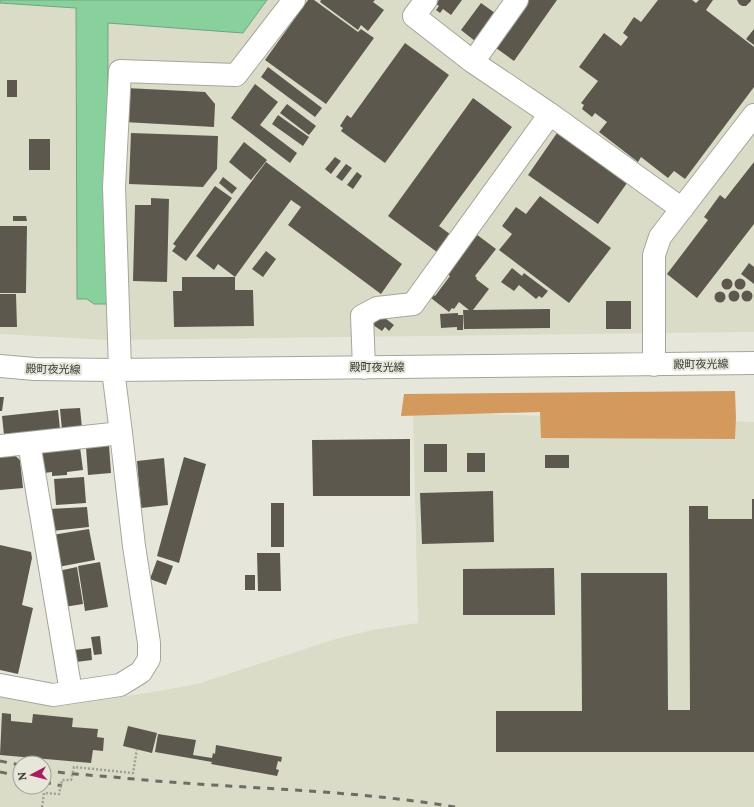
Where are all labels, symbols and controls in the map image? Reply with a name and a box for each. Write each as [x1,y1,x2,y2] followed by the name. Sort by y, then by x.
[673,357,729,371] street label: 殿町夜光線
[350,360,405,374] street label: 殿町夜光線
[25,362,81,376] street label: 殿町夜光線
[12,755,52,795] north arrow
[15,771,30,781] text: N

